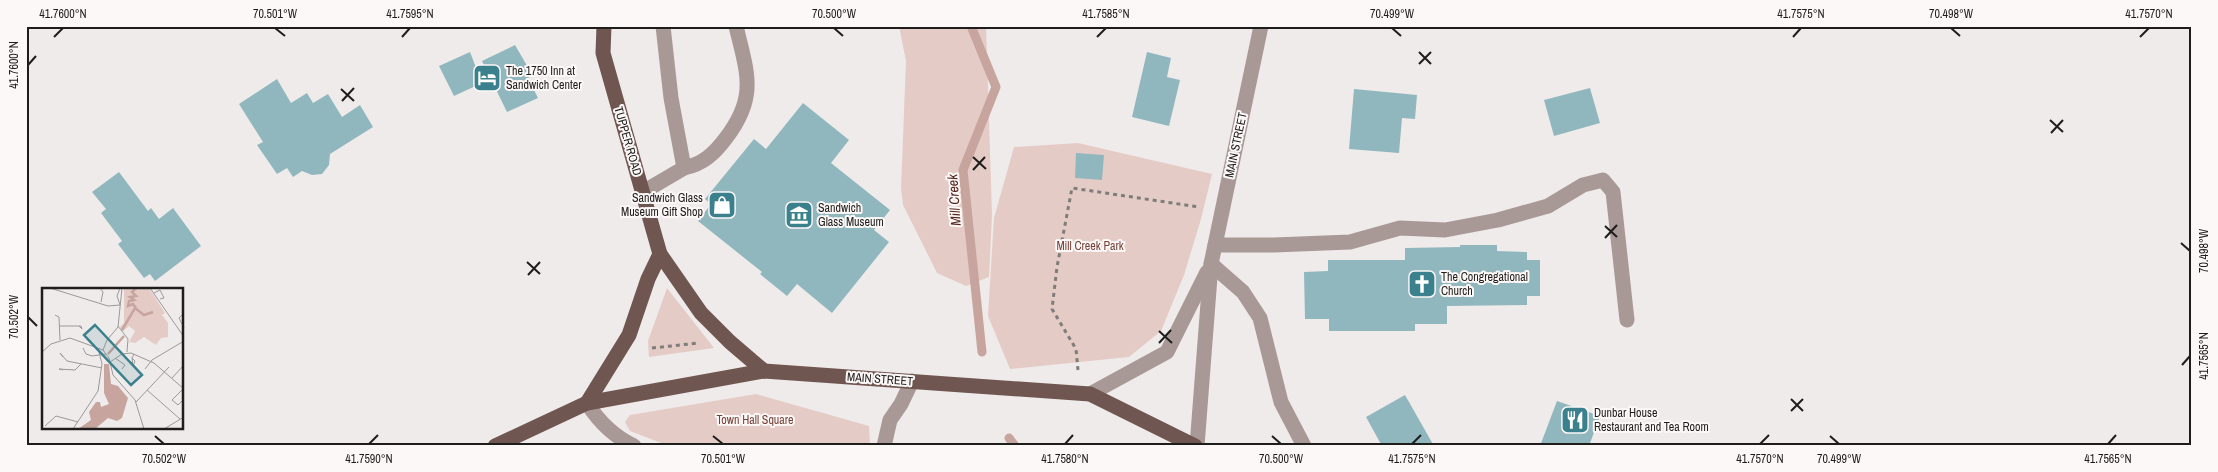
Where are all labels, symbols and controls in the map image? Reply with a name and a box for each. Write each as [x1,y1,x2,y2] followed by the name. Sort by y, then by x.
[39,6,87,22] text: 41.7600°N
[253,6,298,22] text: 70.501°W
[386,6,434,22] text: 41.7595°N
[812,6,857,22] text: 70.500°W
[1082,6,1130,22] text: 41.7585°N
[1370,6,1415,22] text: 70.499°W
[1777,6,1825,22] text: 41.7575°N
[1929,6,1974,22] text: 70.498°W
[2125,6,2173,22] text: 41.7570°N
[6,41,22,89] text: 41.7600°N
[472,63,502,93] hotel icon: The 1750 Inn at Sandwich Center
[506,63,582,93] place label: The 1750 Inn at Sandwich Center
[611,105,645,177] street label: TUPPER ROAD
[1221,111,1251,179] street label: MAIN STREET
[943,172,965,226] water label: Mill Creek
[621,190,703,220] place label: Sandwich Glass Museum Gift Shop
[707,190,737,220] shop icon: Sandwich Glass Museum Gift Shop
[784,200,814,230] museum icon: Sandwich Glass Museum
[818,200,884,230] place label: Sandwich Glass Museum
[2196,228,2212,273] text: 70.498°W
[1056,238,1124,254] park label: Mill Creek Park
[1407,269,1437,299] church icon: The Congregational Church
[1441,269,1528,299] place label: The Congregational Church
[42,288,184,430] inset map
[6,294,22,339] text: 70.502°W
[2196,332,2212,380] text: 41.7565°N
[846,369,914,389] street label: MAIN STREET
[1560,405,1590,435] restaurant icon: Dunbar House Restaurant and Tea Room
[1594,405,1709,435] place label: Dunbar House Restaurant and Tea Room
[716,412,794,428] park label: Town Hall Square
[142,451,187,467] text: 70.502°W
[345,451,393,467] text: 41.7590°N
[701,451,746,467] text: 70.501°W
[1041,451,1089,467] text: 41.7580°N
[1259,451,1304,467] text: 70.500°W
[1388,451,1436,467] text: 41.7575°N
[1736,451,1784,467] text: 41.7570°N
[1817,451,1862,467] text: 70.499°W
[2084,451,2132,467] text: 41.7565°N

